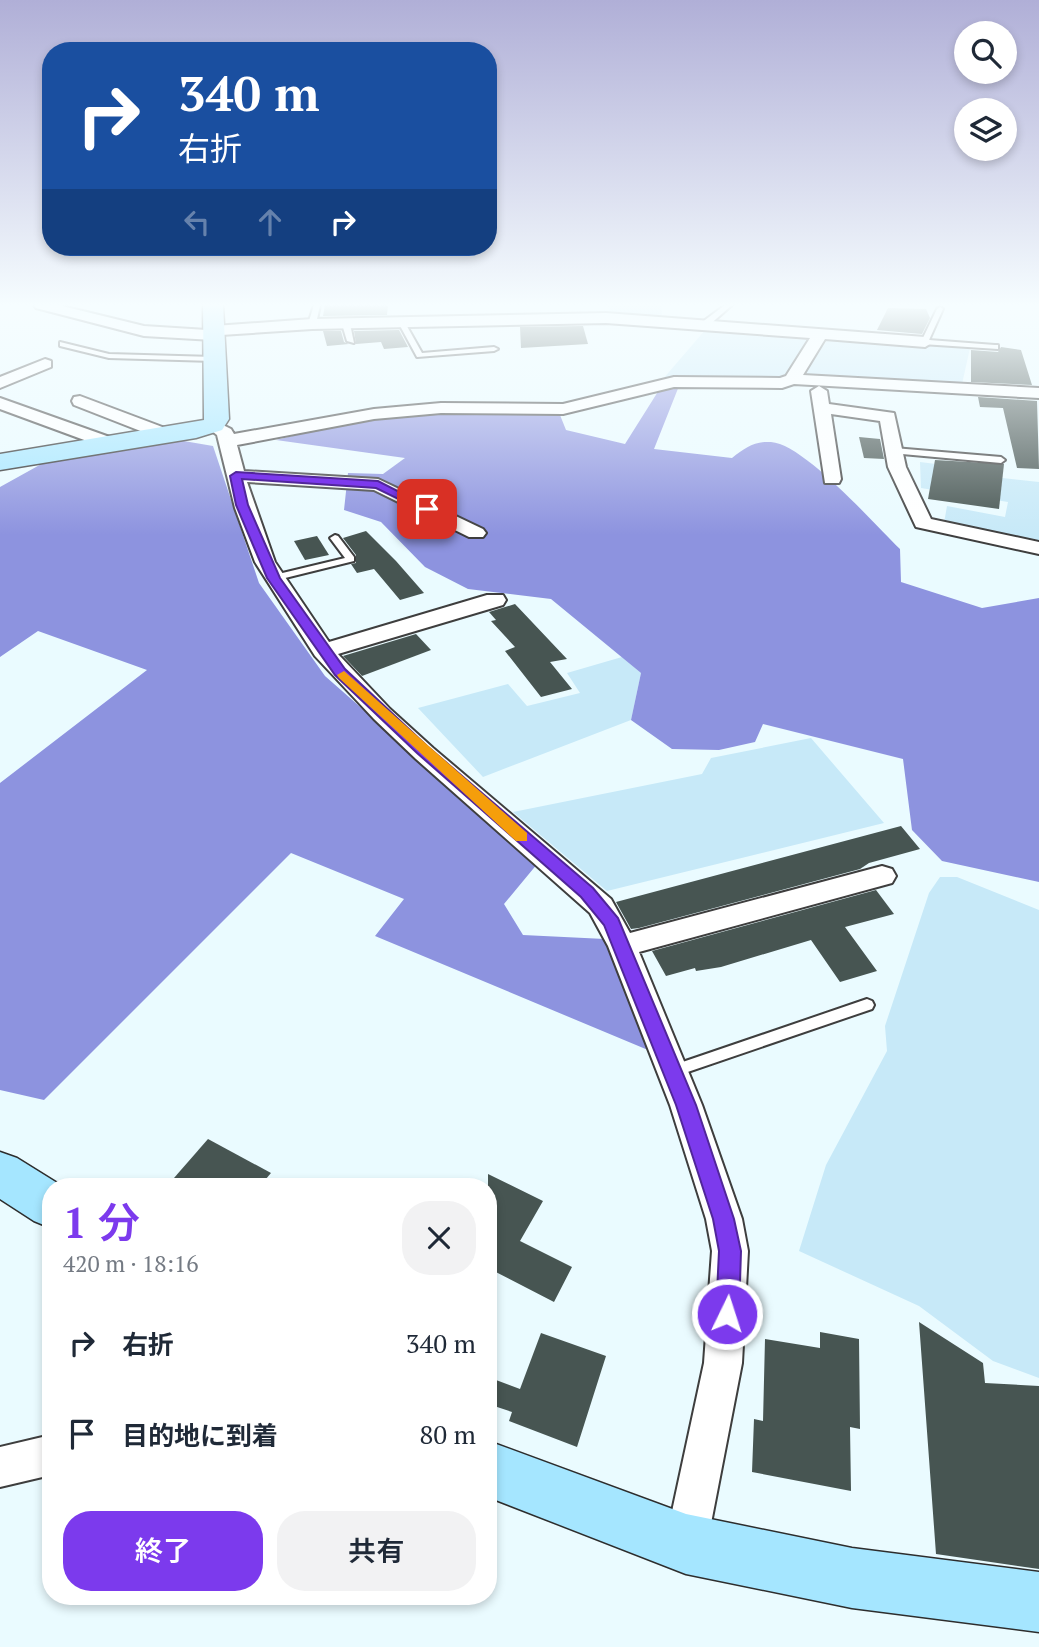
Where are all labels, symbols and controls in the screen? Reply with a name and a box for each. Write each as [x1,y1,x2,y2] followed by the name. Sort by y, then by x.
[954,21,1017,161] map controls
[954,21,1017,84] button: search
[178,60,320,125] text: 340 m
[63,70,154,161] icon: right
[954,98,1017,161] button: layers
[178,127,242,169] text: 右折
[178,203,216,241] icon: left
[251,203,289,241] icon: ahead
[324,203,362,241] icon: right
[397,479,457,539] pin
[408,490,446,528] icon: arrive
[63,1194,140,1250] text: 1 分
[402,1201,476,1275] button: close
[63,1248,198,1279] text: 420 m · 18:16
[690,1277,764,1351] position arrow
[63,1324,101,1362] icon: right
[406,1326,476,1360] text: 340 m
[122,1327,174,1361] text: 右折
[63,1415,101,1453] icon: arrive
[420,1417,476,1451] text: 80 m
[122,1418,278,1452] text: 目的地に到着
[63,1511,263,1591] button: 終了
[277,1511,476,1591] button: 共有

